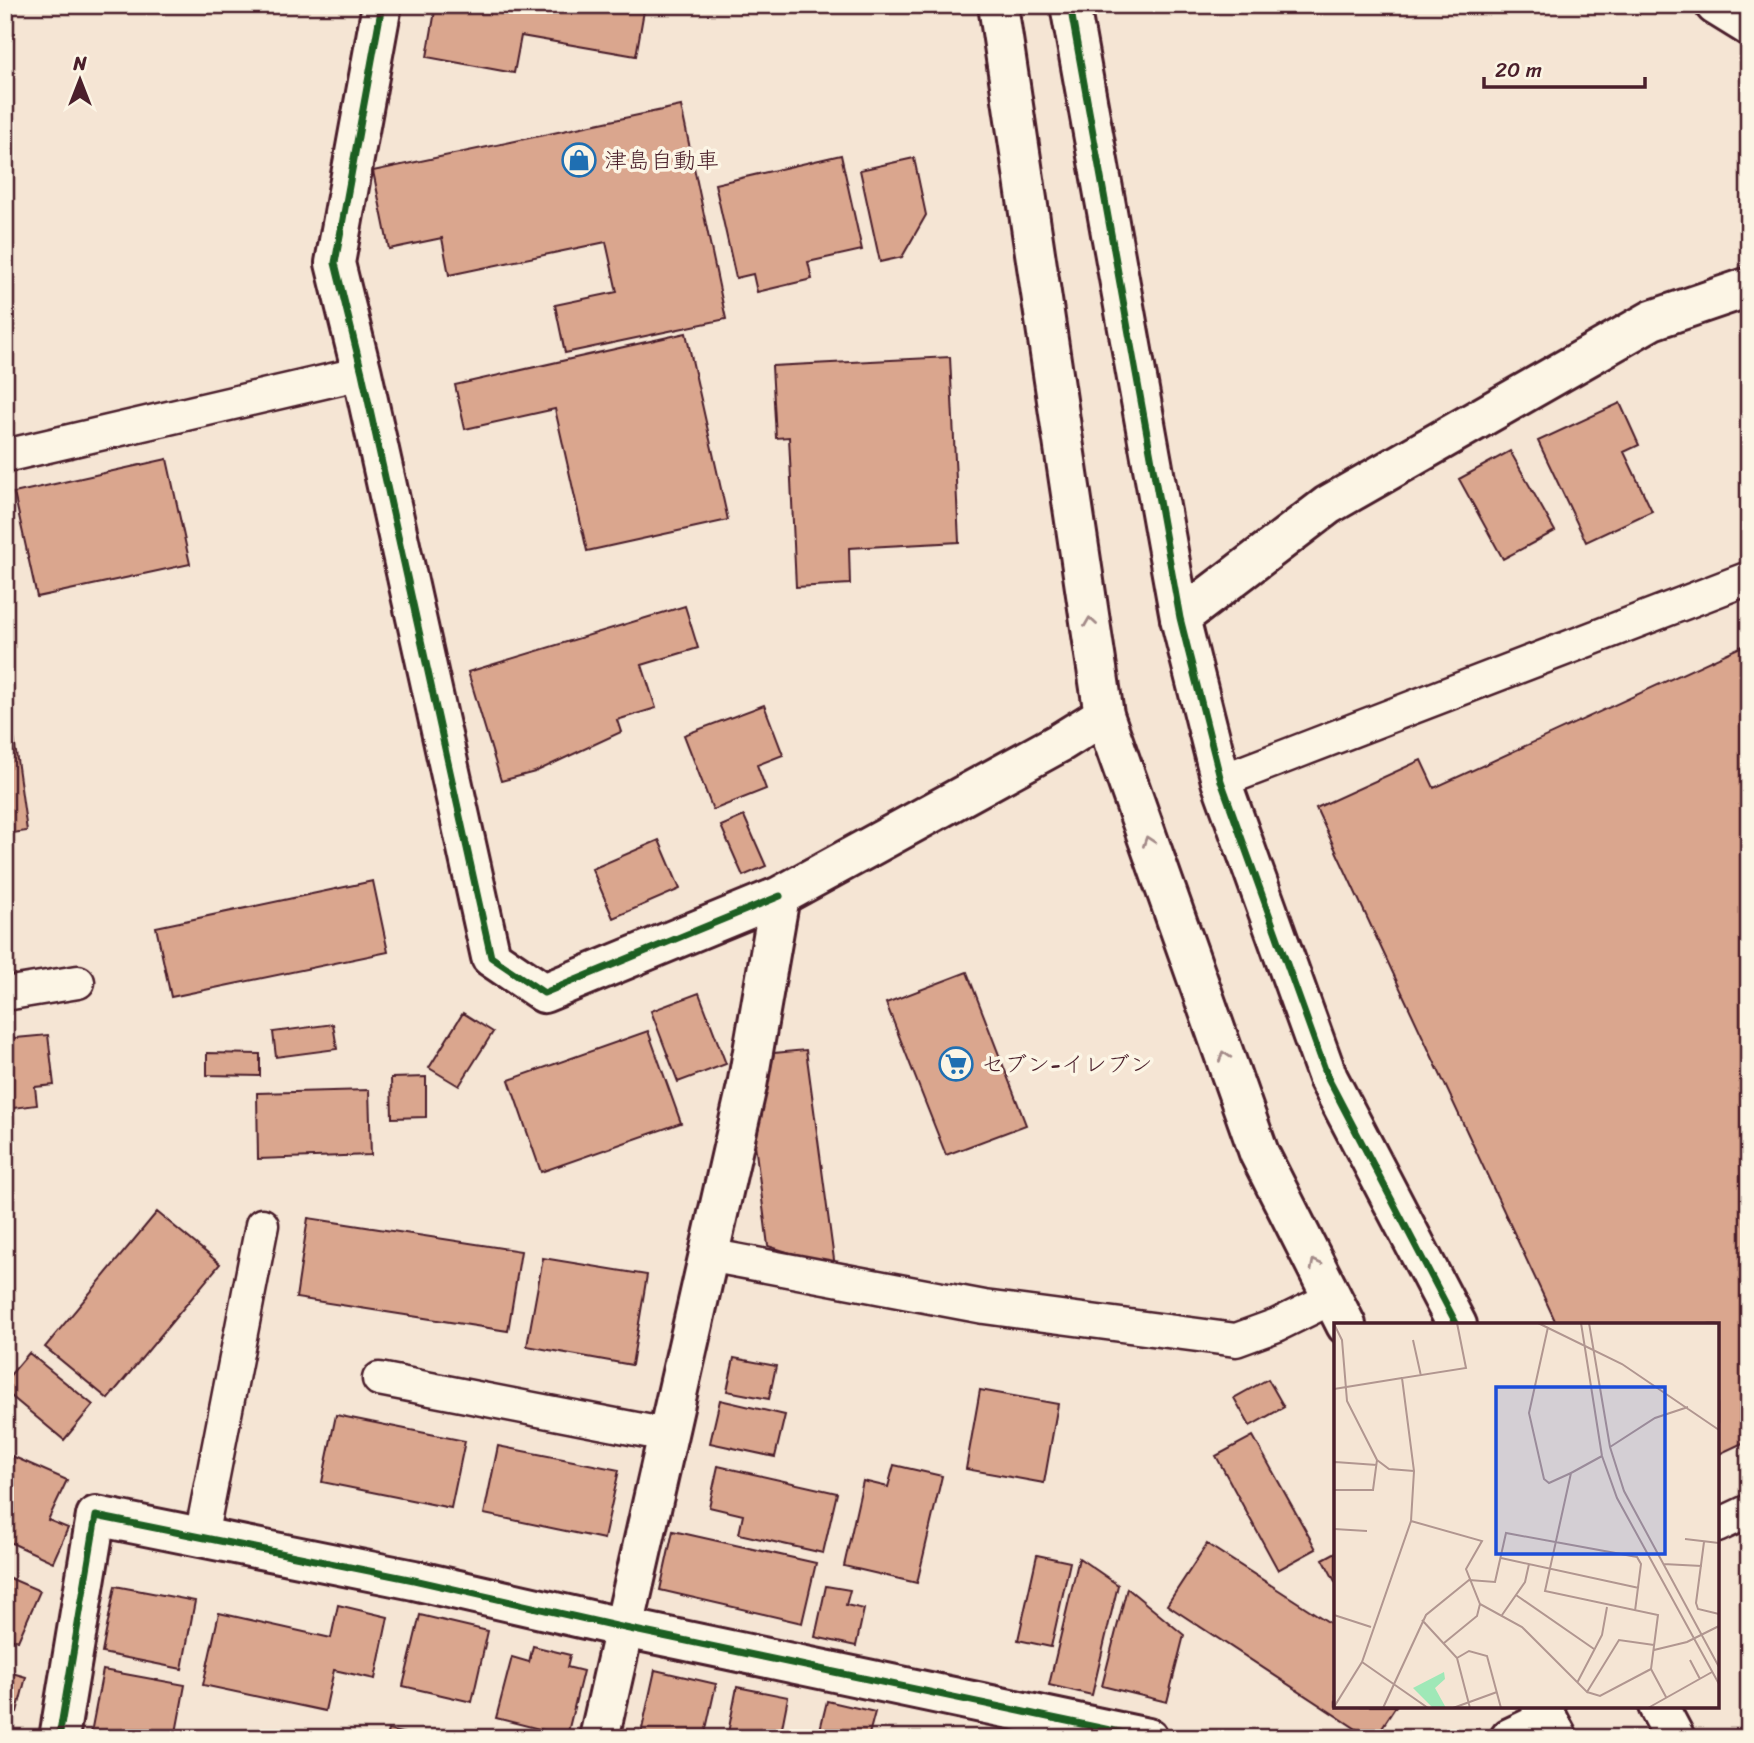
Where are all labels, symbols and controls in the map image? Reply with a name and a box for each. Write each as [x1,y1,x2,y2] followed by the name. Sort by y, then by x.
[46,46,116,116] north arrow
[1484,46,1646,90] scale bar
[72,47,87,80] text: N
[1495,51,1542,89] text: 20 m
[604,140,719,181] place label: 津島自動車
[560,141,598,179] shop icon: 津島自動車
[1083,617,1098,628] one-way arrow
[1142,836,1156,848] one-way arrow
[981,1044,1153,1085] place label: セブン-イレブン
[937,1045,975,1083] supermarket icon: セブン-イレブン
[1218,1050,1232,1062] one-way arrow
[1309,1259,1323,1271] one-way arrow
[1334,1323,1719,1708] inset map

